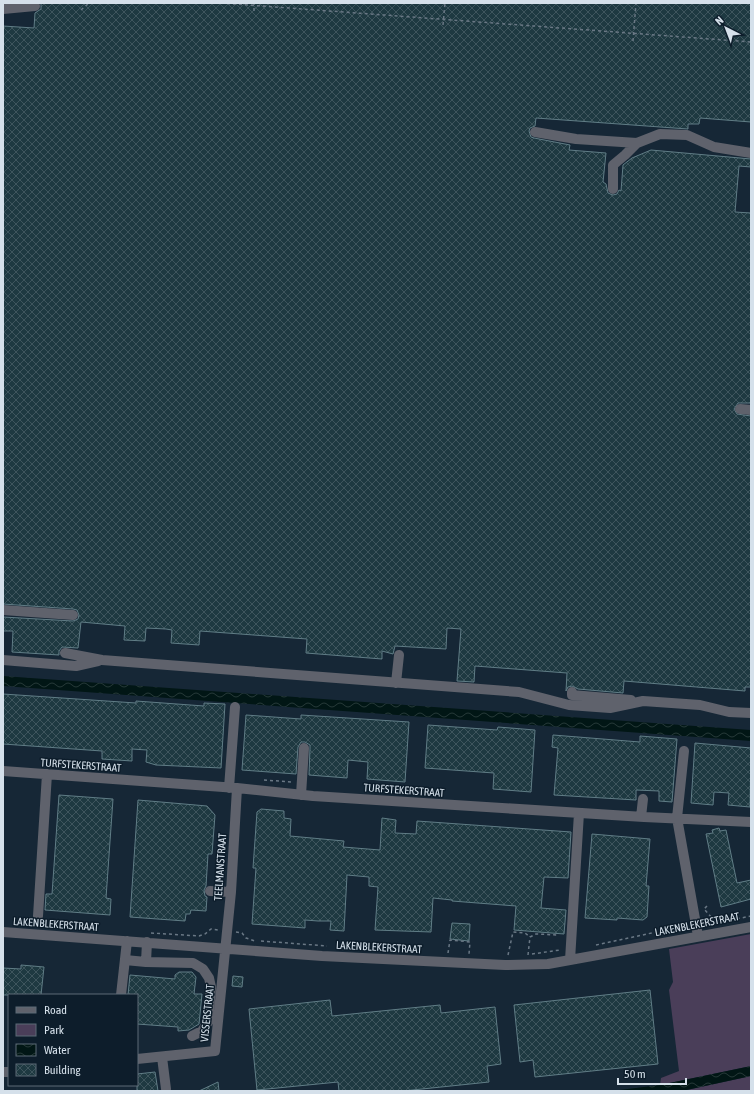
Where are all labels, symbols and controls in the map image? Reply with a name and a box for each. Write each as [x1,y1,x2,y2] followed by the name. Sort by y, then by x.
[706,8,746,48] north arrow
[713,14,726,27] text: N
[40,756,122,774] street label: TURFSTEKERSTRAAT
[363,781,445,799] street label: TURFSTEKERSTRAAT
[212,833,228,901] street label: TEELMANSTRAAT
[654,910,741,938] street label: LAKENBLEKERSTRAAT
[13,915,100,933] street label: LAKENBLEKERSTRAAT
[336,939,422,955] street label: LAKENBLEKERSTRAAT
[198,983,216,1042] street label: VISSERSTRAAT
[8,994,138,1086] legend
[44,1003,67,1017] text: Road
[44,1023,65,1037] text: Park
[44,1043,71,1057] text: Water
[618,1060,686,1086] scale bar
[44,1063,82,1077] text: Building
[624,1067,646,1081] text: 50 m

